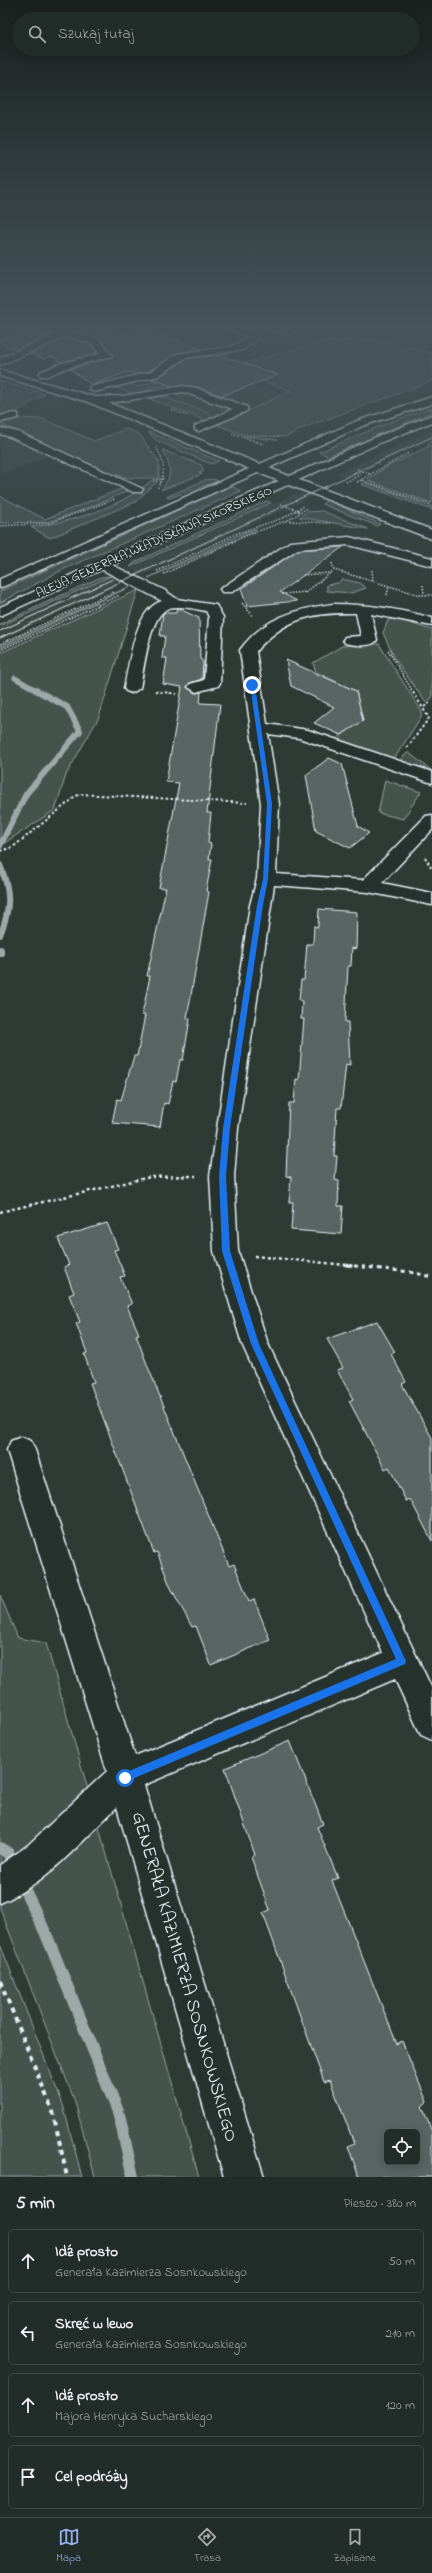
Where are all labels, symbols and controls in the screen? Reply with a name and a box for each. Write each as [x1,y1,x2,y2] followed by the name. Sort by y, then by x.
[12,12,420,56] search box
[26,23,48,45] icon: search
[58,23,134,45] text: Szukaj tutaj
[33,481,275,603] street label: ALEJA GENERAŁA WŁADYSŁAWA SIKORSKIEGO
[243,676,261,694] route end
[116,1769,134,1787] route start
[124,1809,244,2145] street label: GENERAŁA KAZIMIERZA SOSNKOWSKIEGO
[384,2129,420,2165] map controls
[384,2129,420,2165] button: locate
[16,2191,55,2216] text: 5 min
[344,2194,416,2213] text: Pieszo · 380 m
[55,2241,118,2263] text: Idź prosto
[17,2250,39,2272] icon: ahead
[389,2252,415,2271] text: 50 m
[55,2263,247,2282] text: Generała Kazimierza Sosnkowskiego
[55,2313,133,2335] text: Skręć w lewo
[17,2322,39,2344] icon: left
[385,2324,415,2343] text: 210 m
[55,2335,247,2354] text: Generała Kazimierza Sosnkowskiego
[55,2385,118,2407] text: Idź prosto
[17,2394,39,2416] icon: ahead
[385,2396,415,2415] text: 120 m
[55,2407,212,2426] text: Majora Henryka Sucharskiego
[17,2466,39,2488] icon: arrive
[55,2466,128,2488] text: Cel podróży
[56,2526,81,2566] tab: Mapa
[194,2526,221,2566] tab: Trasa
[334,2526,376,2566] tab: Zapisane

